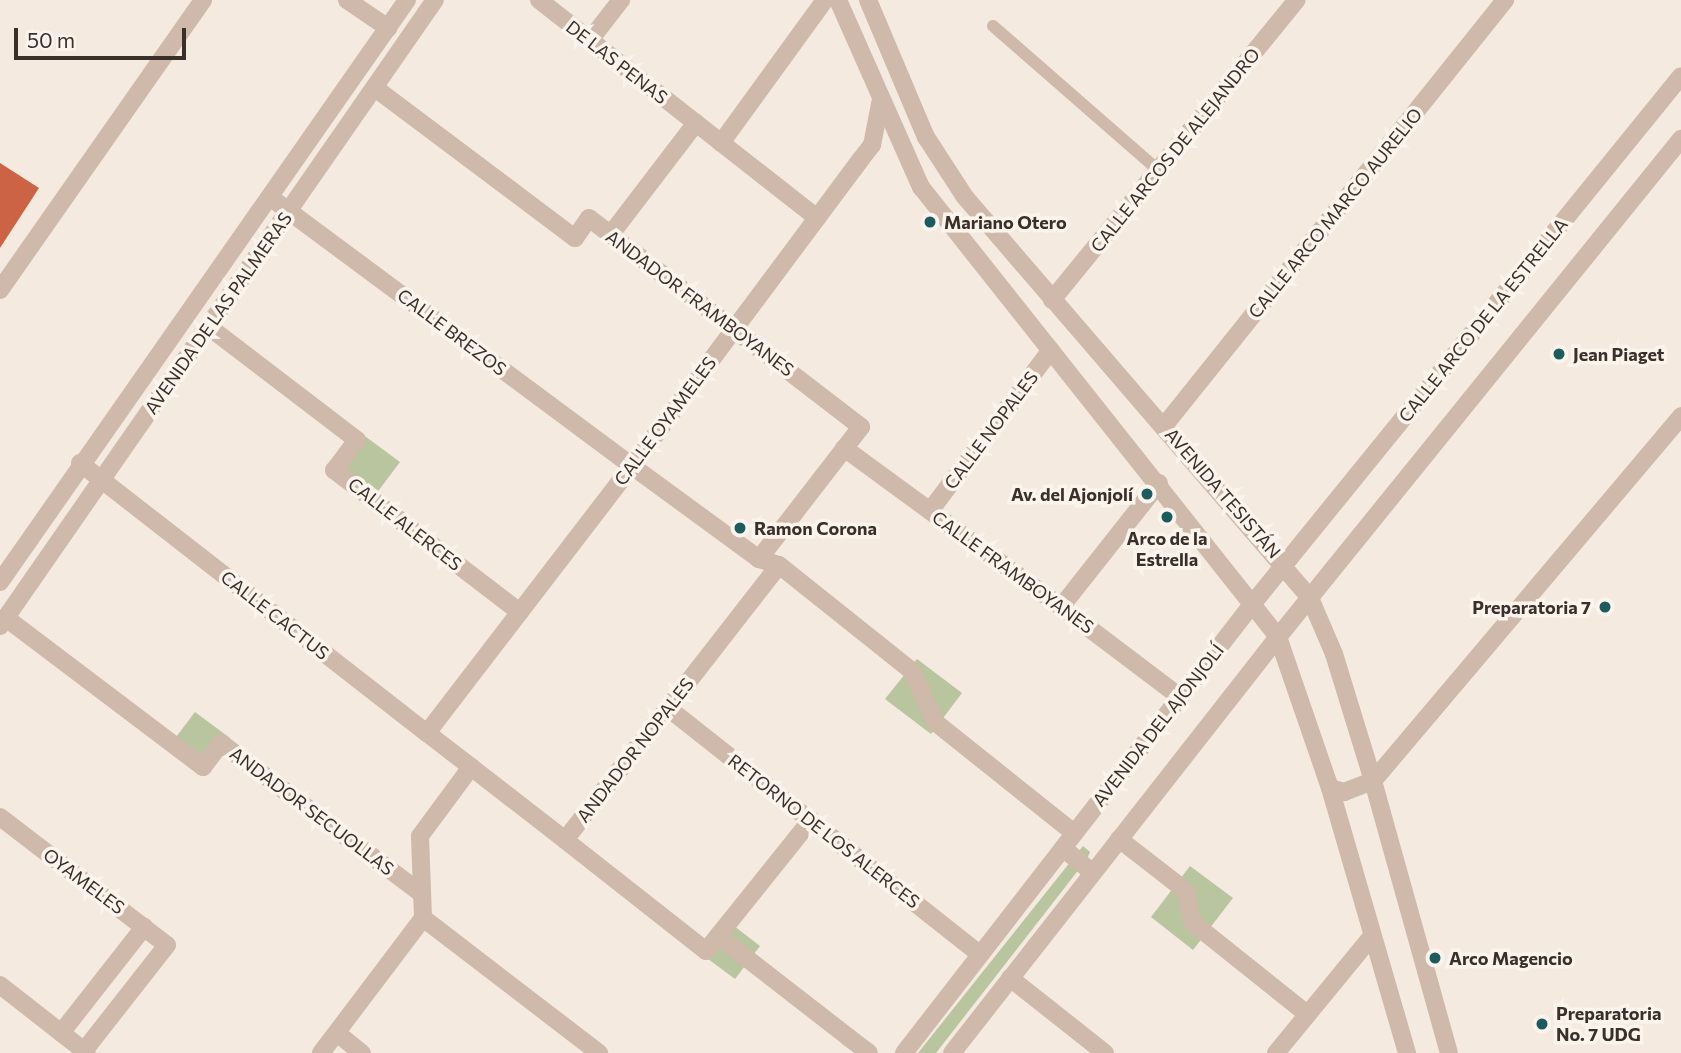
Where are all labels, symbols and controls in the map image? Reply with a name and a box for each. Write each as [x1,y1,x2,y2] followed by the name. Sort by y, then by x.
[18,14,189,58] scale bar
[562,16,672,108] street label: DE LAS PENAS
[27,27,75,52] text: 50 m
[1086,44,1264,256] street label: CALLE ARCOS DE ALEJANDRO
[1244,104,1426,322] street label: CALLE ARCO MARCO AURELIO
[140,208,296,418] street label: AVENIDA DE LAS PALMERAS
[944,211,1067,233] place label: Mariano Otero
[922,214,938,230] marker: Mariano Otero
[1394,214,1572,426] street label: CALLE ARCO DE LA ESTRELLA
[602,225,798,381] street label: ANDADOR FRAMBOYANES
[393,284,511,380] street label: CALLE BREZOS
[1573,343,1664,365] place label: Jean Piaget
[1551,346,1567,362] marker: Jean Piaget
[610,352,720,490] street label: CALLE OYAMELES
[940,367,1042,493] street label: CALLE NOPALES
[1161,423,1285,563] street label: AVENIDA TESISTÁN
[344,473,466,575] street label: CALLE ALERCES
[1011,483,1133,505] place label: Av. del Ajonjolí
[1139,486,1155,502] marker: Av. del Ajonjolí
[928,506,1098,638] street label: CALLE FRAMBOYANES
[1159,509,1175,525] marker: Arco de la Estrella
[754,517,877,539] place label: Ramon Corona
[732,520,748,536] marker: Ramon Corona
[1127,528,1207,570] place label: Arco de la Estrella
[217,566,333,664] street label: CALLE CACTUS
[1472,596,1591,618] place label: Preparatoria 7
[1597,599,1613,615] marker: Preparatoria 7
[1088,639,1228,811] street label: AVENIDA DEL AJONJOLÍ
[572,674,698,826] street label: ANDADOR NOPALES
[226,742,398,880] street label: ANDADOR SECUOLLAS
[724,750,924,912] street label: RETORNO DE LOS ALERCES
[39,843,129,919] street label: OYAMELES
[1449,947,1573,969] place label: Arco Magencio
[1427,950,1443,966] marker: Arco Magencio
[1556,1003,1661,1046] place label: Preparatoria No. 7 UDG
[1534,1016,1550,1032] marker: Preparatoria No. 7 UDG

